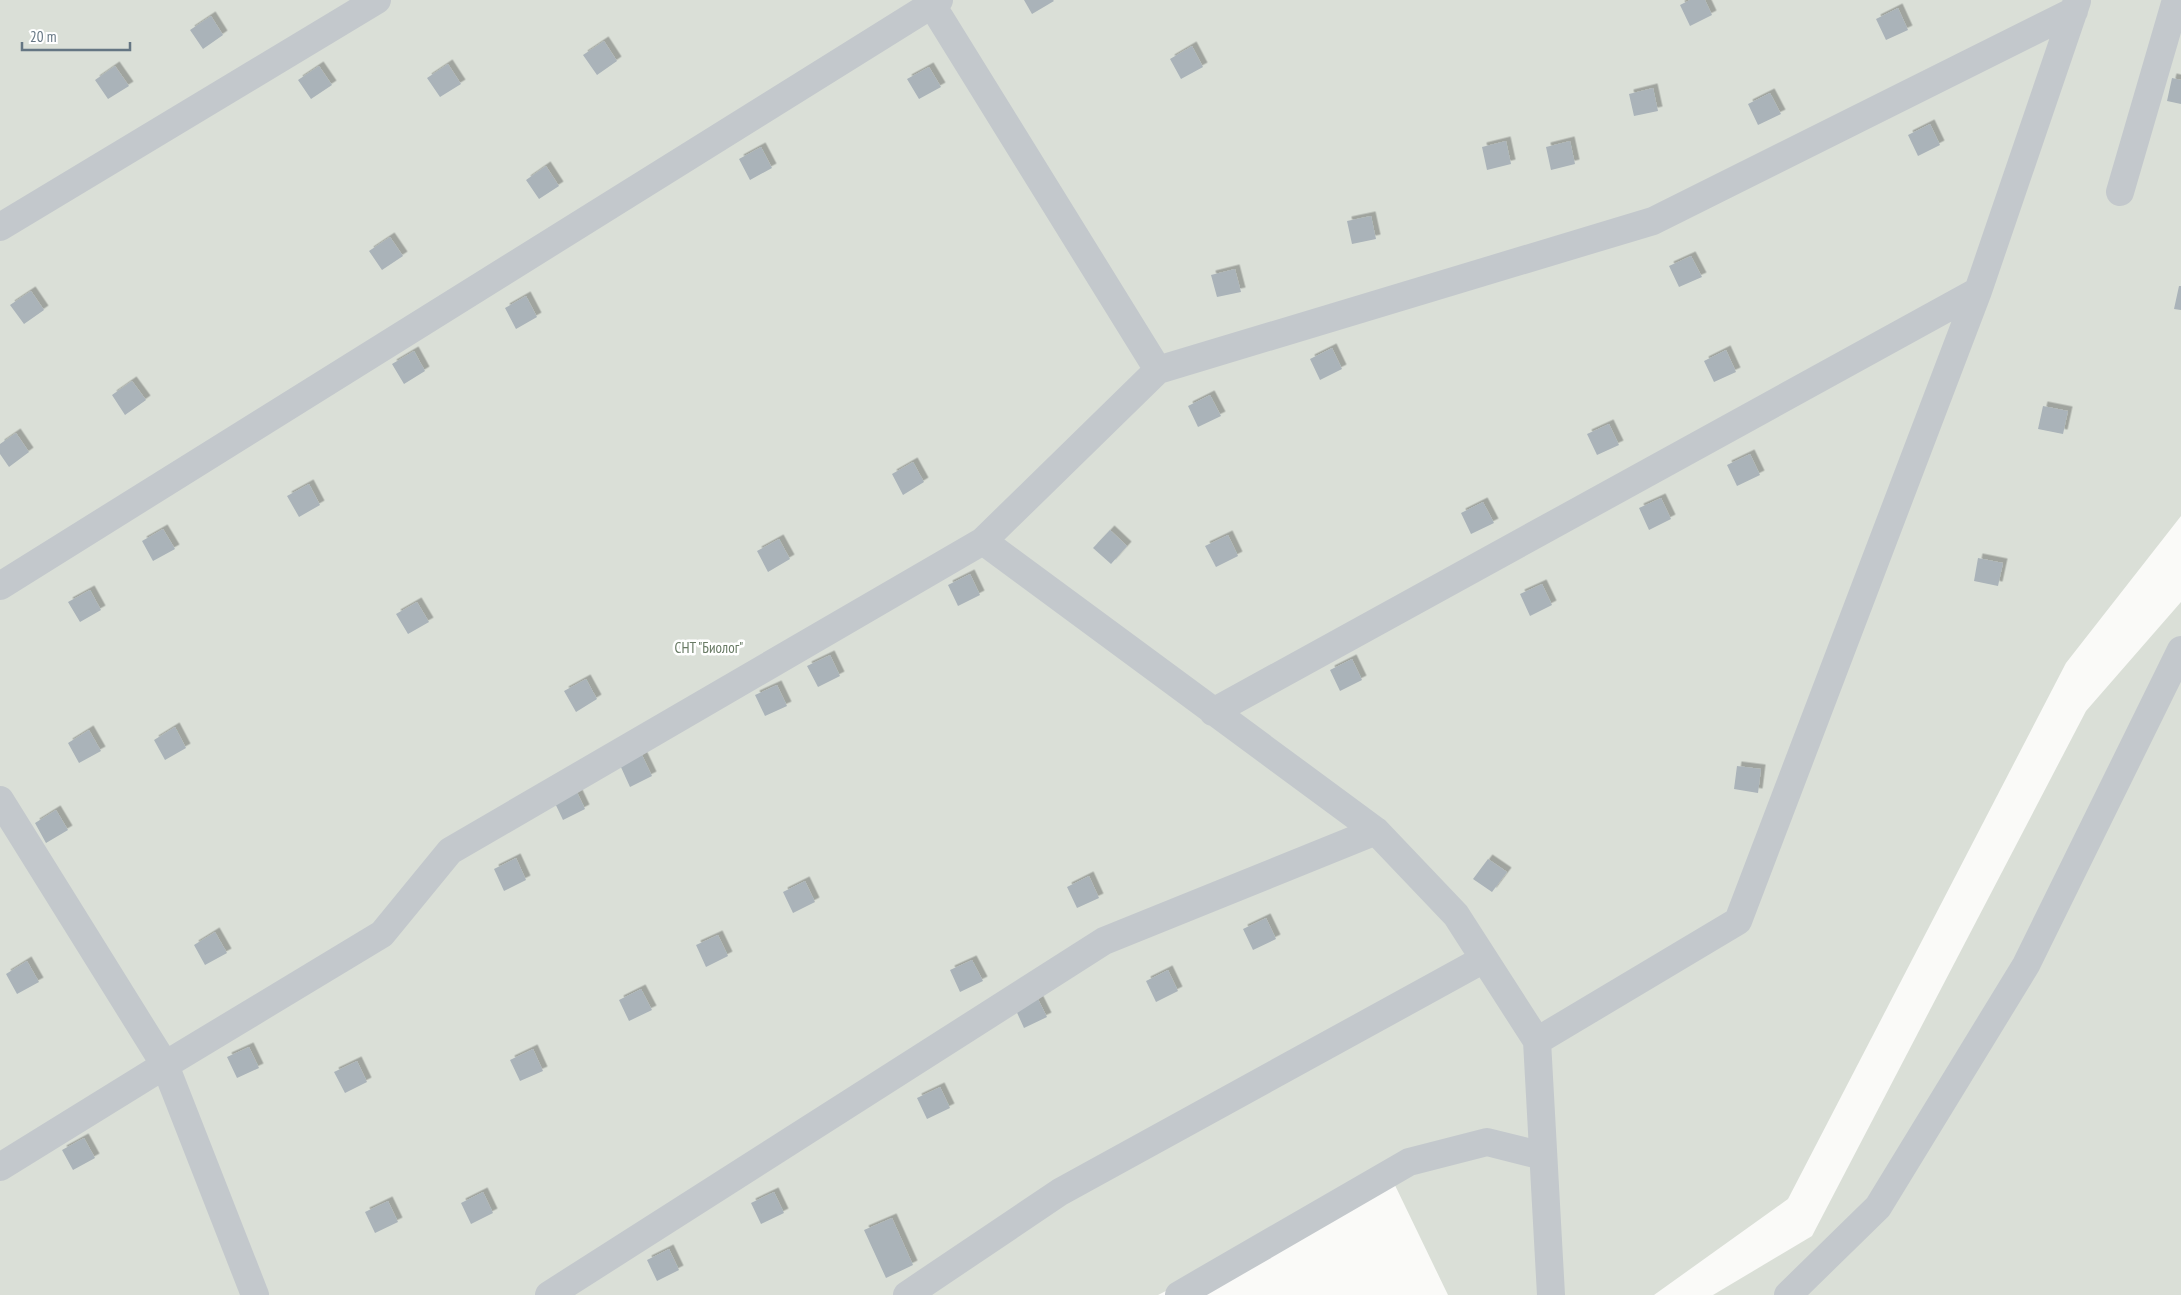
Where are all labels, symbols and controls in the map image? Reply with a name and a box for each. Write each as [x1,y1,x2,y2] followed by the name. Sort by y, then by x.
[22,20,130,52] scale bar
[30,27,56,46] text: 20 m
[675,638,743,657] park label: СНТ "Биолог"

